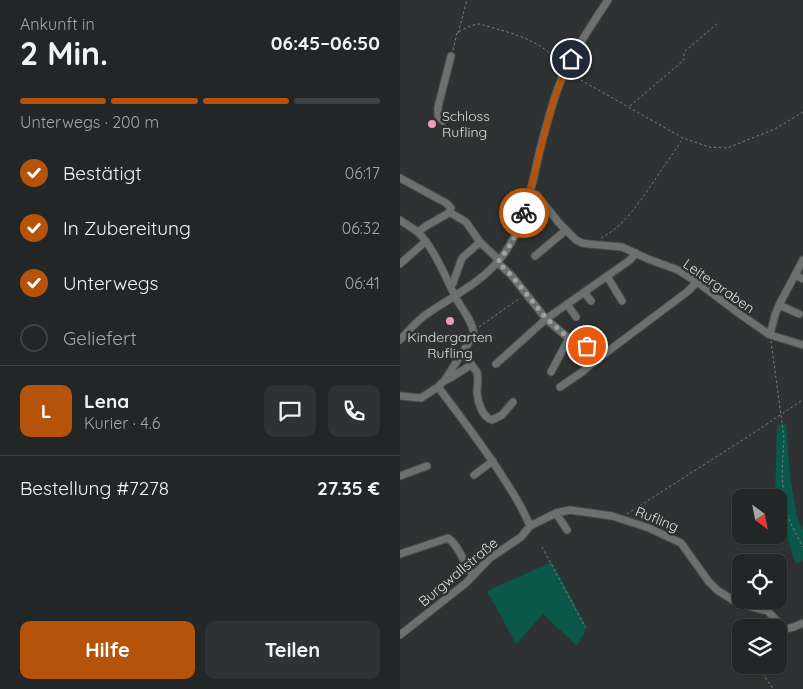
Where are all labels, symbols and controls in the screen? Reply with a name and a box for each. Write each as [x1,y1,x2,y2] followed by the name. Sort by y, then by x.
[20,14,95,34] text: Ankunft in
[271,31,380,55] text: 06:45–06:50
[20,33,108,73] text: 2 Min.
[550,38,592,80] pin
[557,45,585,73] icon: home
[442,107,490,141] place label: Schloss Rufling
[20,112,159,132] text: Unterwegs · 200 m
[426,118,438,130] marker: Schloss Rufling
[20,159,48,187] icon: check
[63,161,142,185] text: Bestätigt
[345,163,380,183] text: 06:17
[499,188,549,238] courier
[510,199,538,227] icon: bike
[20,214,48,242] icon: check
[63,216,191,240] text: In Zubereitung
[342,218,380,238] text: 06:32
[680,255,758,317] street label: Leitergraben
[20,269,48,297] icon: check
[63,271,158,295] text: Unterwegs
[345,273,380,293] text: 06:41
[444,315,456,327] marker: Kindergarten Rufling
[566,325,608,367] pin
[63,326,137,350] text: Geliefert
[407,328,493,362] place label: Kindergarten Rufling
[573,332,601,360] icon: bag
[264,385,316,437] button: chat
[328,385,380,437] button: phone
[84,389,129,413] text: Lena
[41,399,51,423] text: L
[84,413,160,433] text: Kurier · 4.6
[20,476,169,500] text: Bestellung #7278
[317,476,380,500] text: 27.35 €
[732,489,788,544] north arrow
[732,489,787,674] map controls
[633,502,681,536] street label: Rufling
[415,534,501,610] street label: Burgwallstraße
[732,554,787,609] button: locate
[732,619,787,674] button: layers
[20,621,195,679] button: Hilfe
[205,621,380,679] button: Teilen

